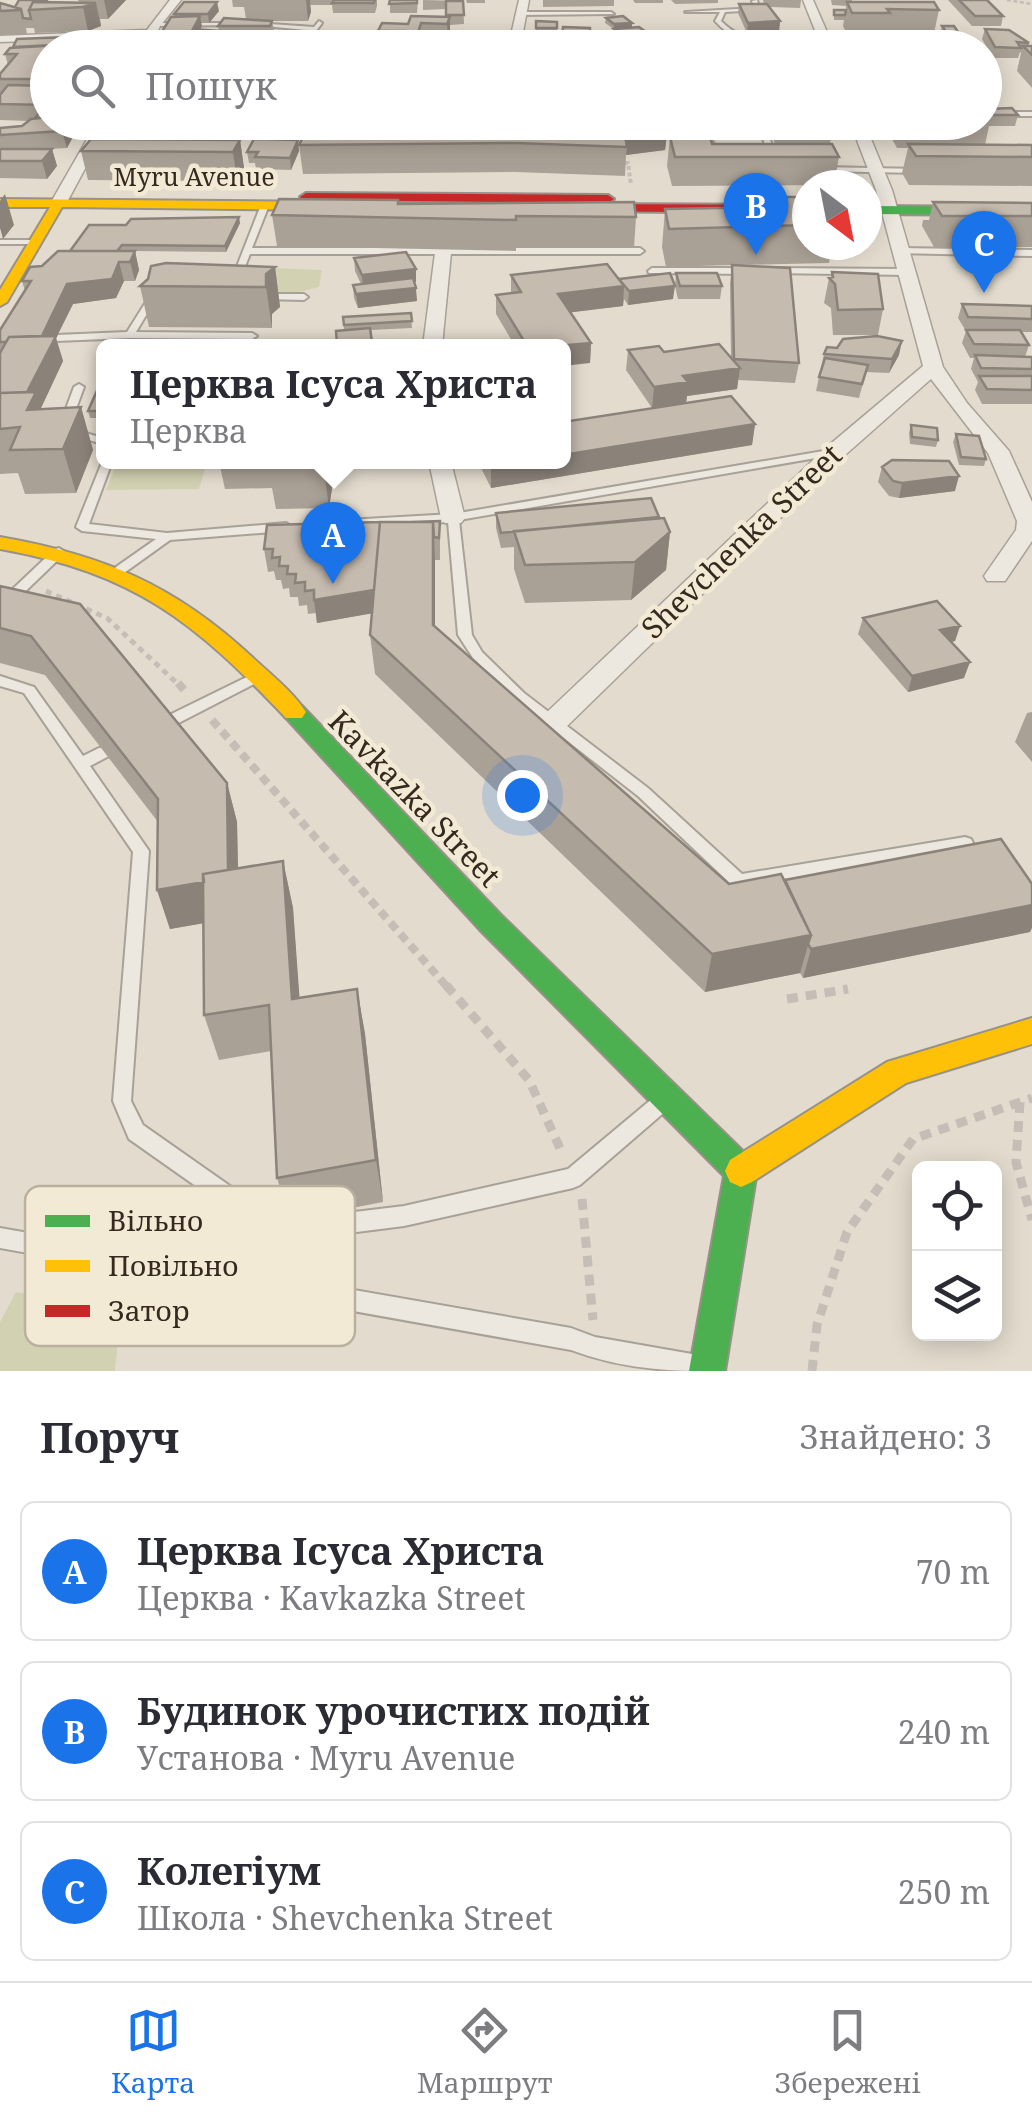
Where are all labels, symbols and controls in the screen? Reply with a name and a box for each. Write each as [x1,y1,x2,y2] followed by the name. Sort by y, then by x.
[30,30,1002,140] search box
[65,58,120,113] icon: search
[145,59,277,111] text: Пошук
[113,159,275,193] street label: Myru Avenue
[792,170,882,260] north arrow
[724,172,788,255] pin: B
[952,210,1016,293] pin: C
[96,339,571,469] popup
[130,357,537,409] text: Церква Ісуса Христа
[130,409,247,452] text: Церква
[632,435,850,647] street label: Shevchenka Street
[300,502,366,584] pin: A
[320,701,510,895] street label: Kavkazka Street
[497,770,548,821] your location
[912,1161,1002,1341] map controls
[912,1161,1002,1251] button: locate
[25,1186,355,1346] legend
[108,1201,203,1239] text: Вільно
[108,1246,238,1284] text: Повільно
[912,1251,1002,1341] button: layers
[108,1291,189,1329] text: Затор
[40,1408,179,1465] text: Поруч
[800,1415,992,1458] text: Знайдено: 3
[137,1524,544,1576] text: Церква Ісуса Христа
[62,1550,87,1593] text: A
[916,1550,990,1593] text: 70 m
[137,1576,526,1619] text: Церква · Kavkazka Street
[137,1684,650,1736] text: Будинок урочистих подій
[64,1710,85,1753] text: B
[898,1710,990,1753] text: 240 m
[137,1736,515,1779] text: Установа · Myru Avenue
[137,1844,321,1896] text: Колегіум
[64,1870,85,1913] text: C
[898,1870,990,1913] text: 250 m
[137,1896,553,1939] text: Школа · Shevchenka Street
[111,2003,195,2101] tab: Карта
[417,2003,553,2101] tab: Маршрут
[775,2003,921,2101] tab: Збережені

